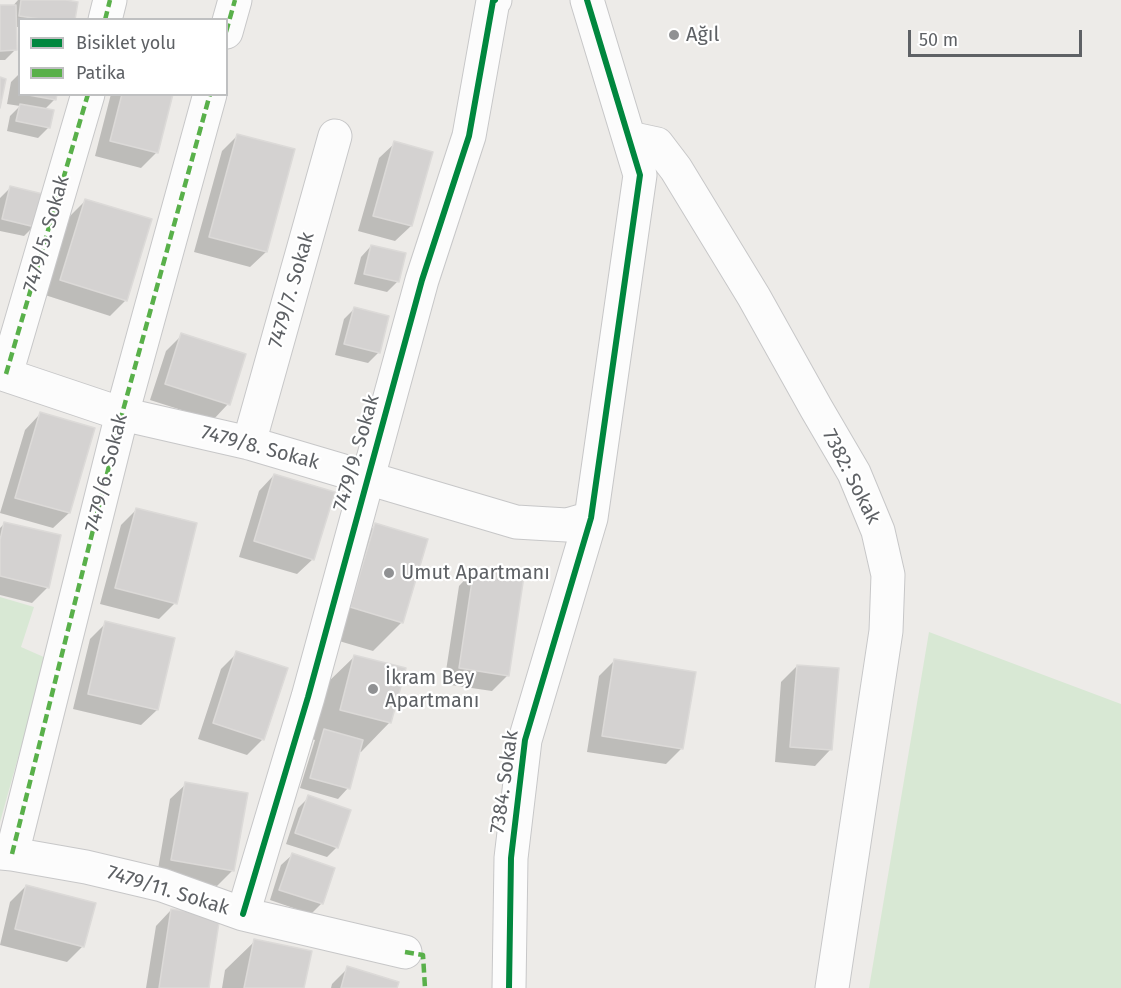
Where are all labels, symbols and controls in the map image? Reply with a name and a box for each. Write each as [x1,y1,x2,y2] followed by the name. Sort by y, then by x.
[18,18,228,96] legend
[911,18,1085,56] scale bar
[686,23,719,47] place label: Ağıl
[667,28,681,42] marker: Ağıl
[919,29,958,51] text: 50 m
[76,32,176,54] text: Bisiklet yolu
[76,62,126,84] text: Patika
[19,173,75,295] street label: 7479/5. Sokak
[264,229,320,351] street label: 7479/7. Sokak
[329,392,385,514] street label: 7479/9. Sokak
[81,412,133,534] street label: 7479/6. Sokak
[198,421,322,475] street label: 7479/8. Sokak
[817,426,885,528] street label: 7382: Sokak
[401,561,550,585] place label: Umut Apartmanı
[382,566,396,580] marker: Umut Apartmanı
[385,666,479,713] place label: İkram Bey Apartmanı
[366,682,380,696] marker: İkram Bey Apartmanı
[486,729,524,835] street label: 7384. Sokak
[104,861,232,921] street label: 7479/11. Sokak

